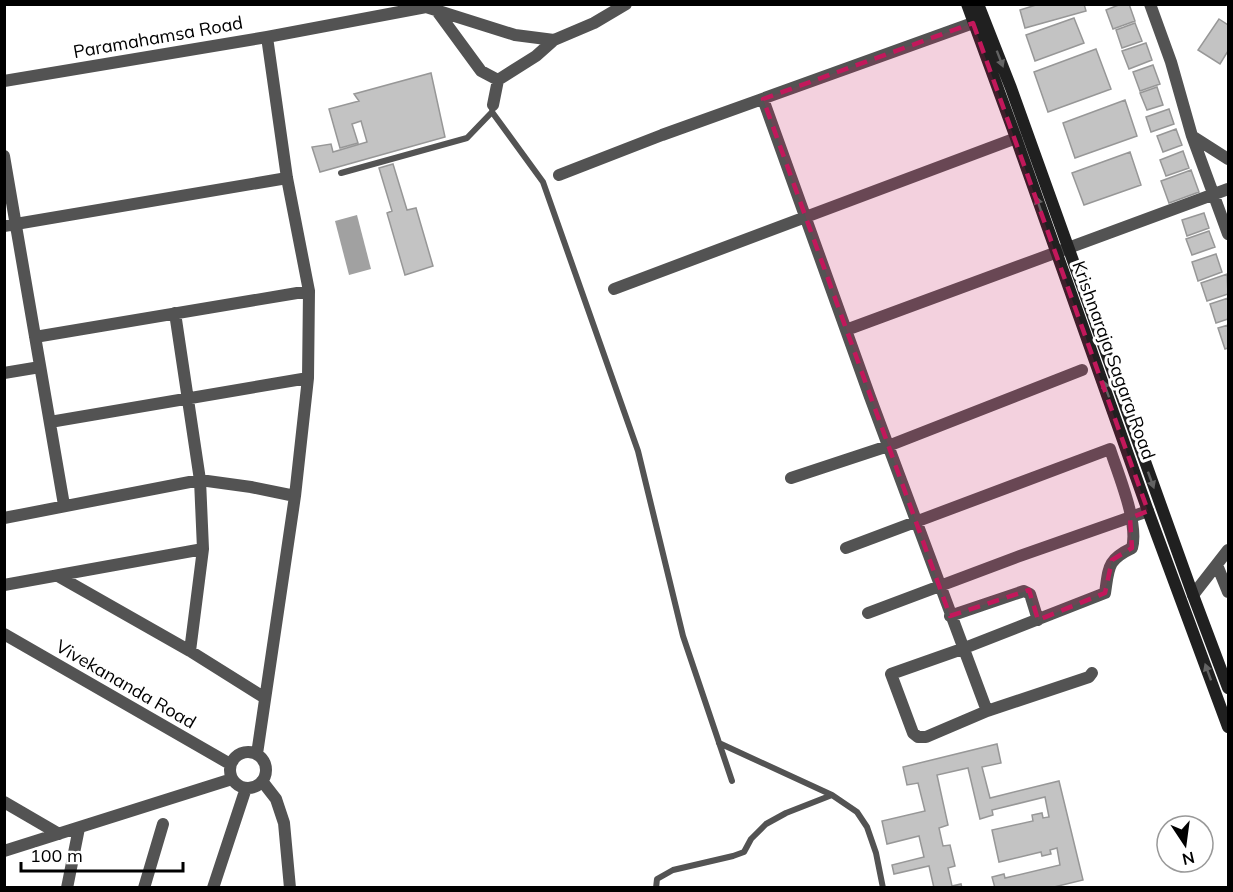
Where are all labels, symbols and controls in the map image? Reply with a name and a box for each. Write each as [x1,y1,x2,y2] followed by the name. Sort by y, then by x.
[71,11,245,63] street label: Paramahamsa Road
[995,50,1005,68] one-way arrow
[1034,196,1044,214] one-way arrow
[1067,257,1161,463] street label: Krishnaraja Sagara Road
[1100,379,1110,397] one-way arrow
[1147,471,1157,489] one-way arrow
[52,634,200,734] street label: Vivekananda Road
[1202,663,1212,681] one-way arrow
[1155,814,1215,874] north arrow
[21,835,183,873] scale bar
[30,844,83,867] text: 100 m
[1180,848,1197,870] text: N

